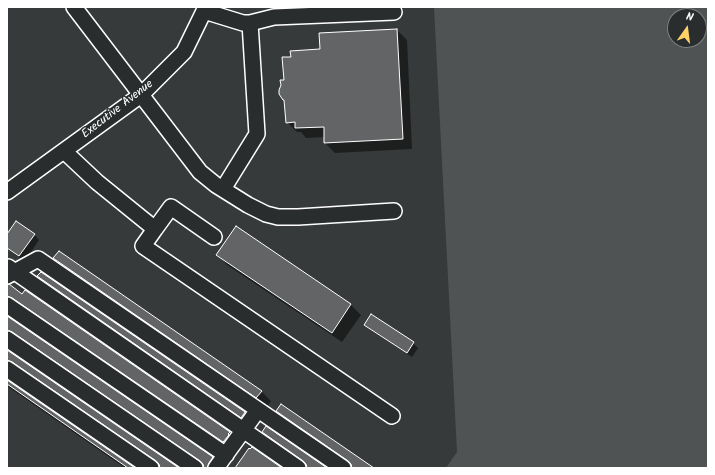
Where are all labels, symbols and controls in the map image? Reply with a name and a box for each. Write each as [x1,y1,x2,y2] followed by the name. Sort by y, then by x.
[667,8,707,48] north arrow
[684,8,695,27] text: N
[79,78,157,142] street label: Executive Avenue

